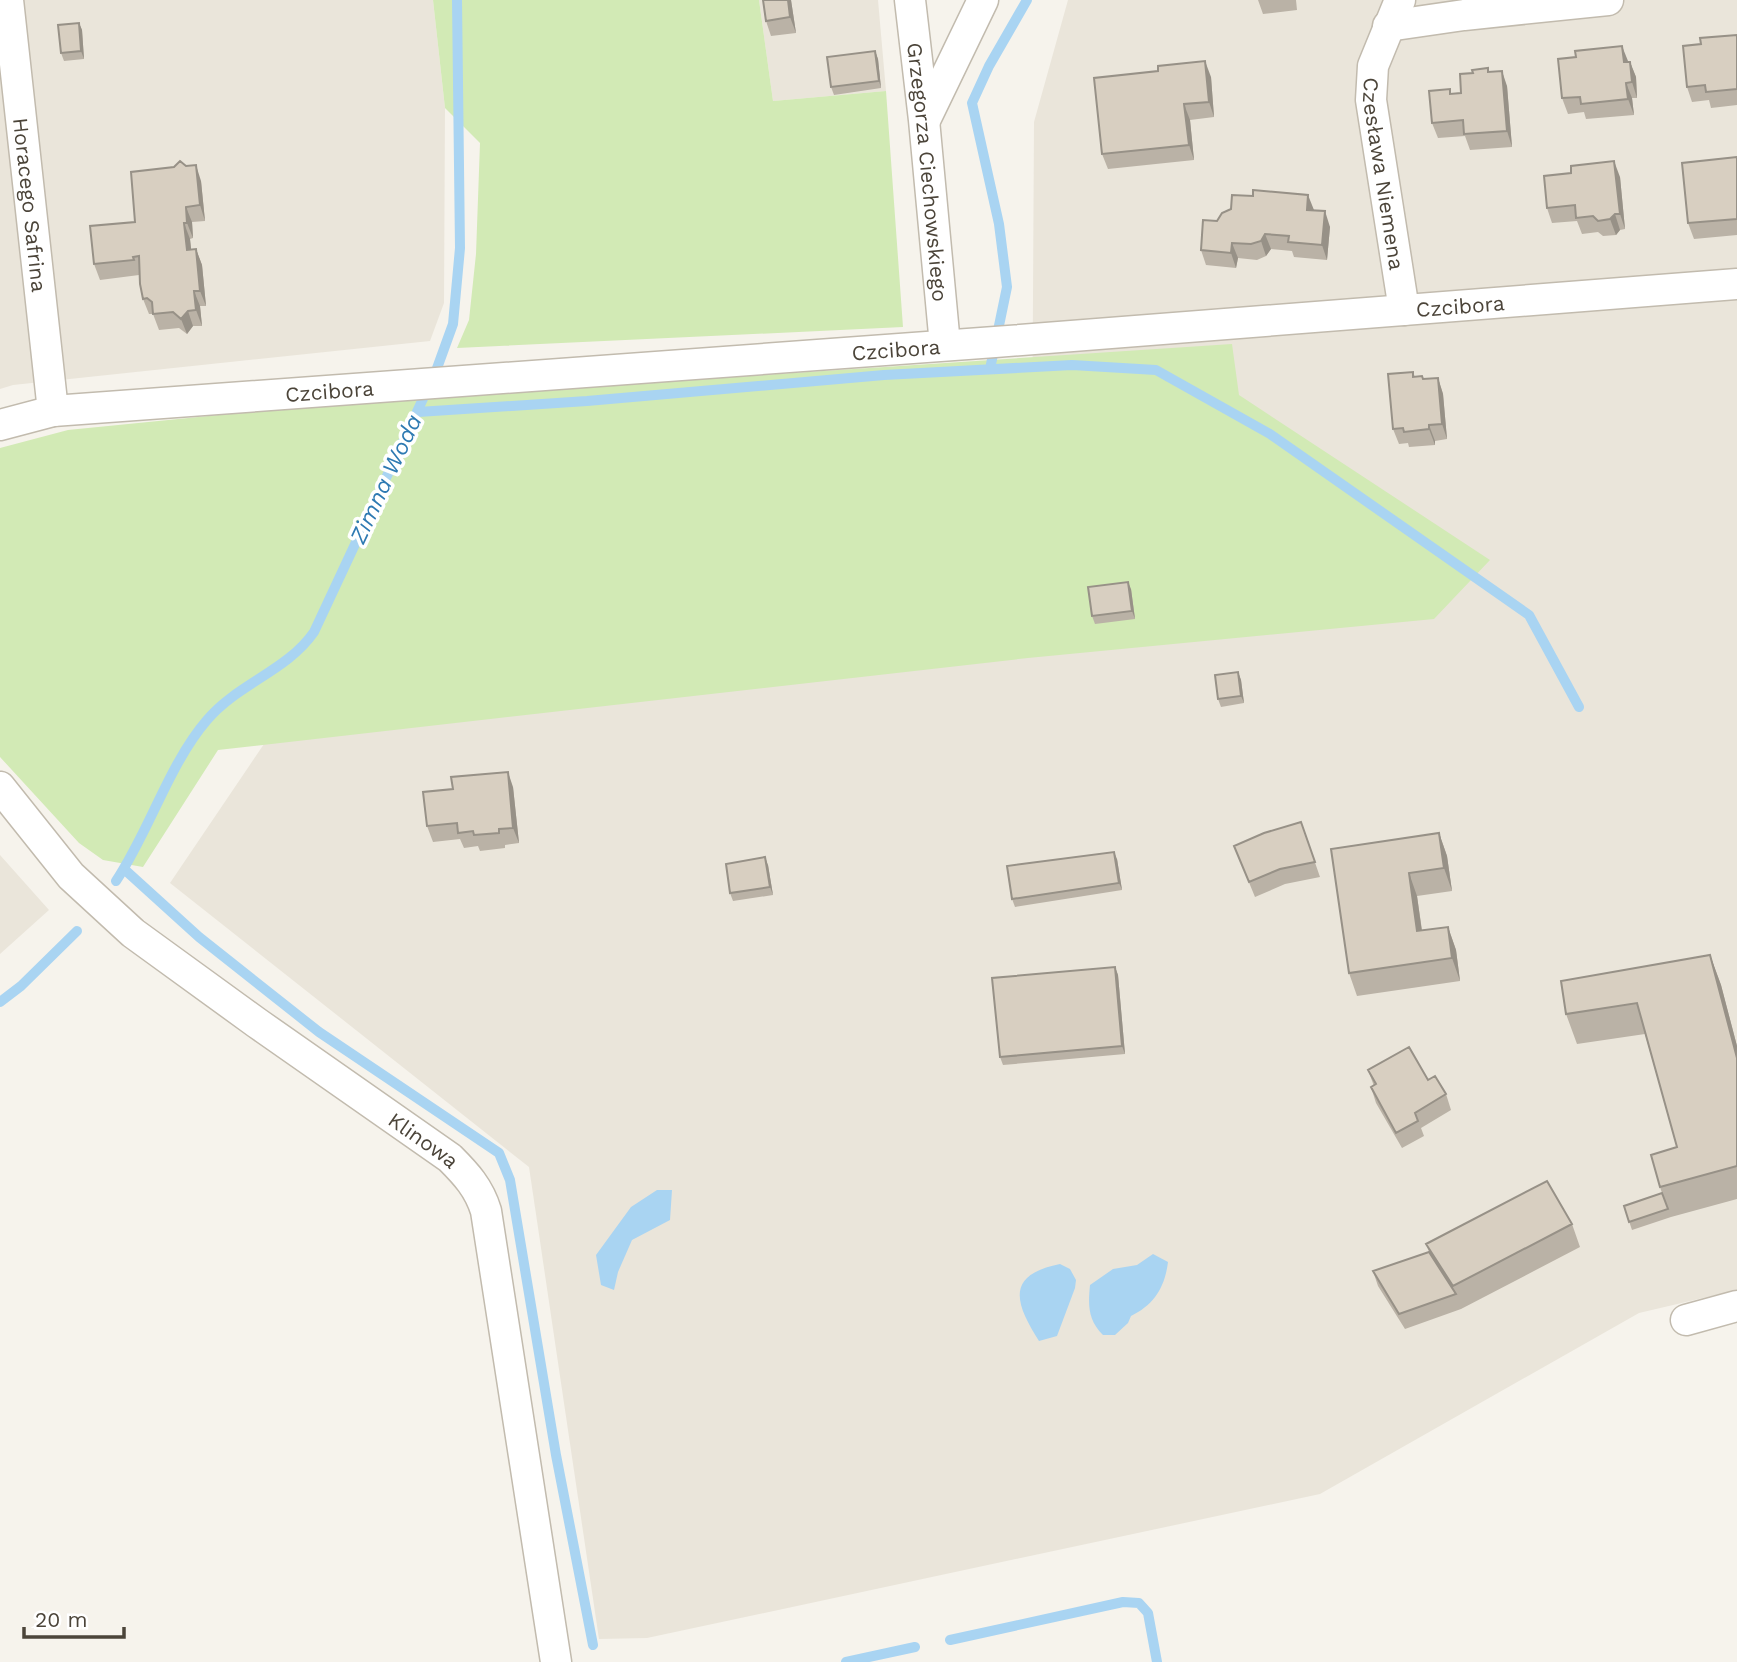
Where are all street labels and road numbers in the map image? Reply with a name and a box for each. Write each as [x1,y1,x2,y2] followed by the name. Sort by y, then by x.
[903,41,953,303] street label: Grzegorza Ciechowskiego
[1358,77,1410,272] street label: Czesława Niemena
[8,116,52,293] street label: Horacego Safrina
[1415,290,1506,322] street label: Czcibora
[851,334,941,365] street label: Czcibora
[284,375,375,406] street label: Czcibora
[384,1107,465,1173] street label: Klinowa

